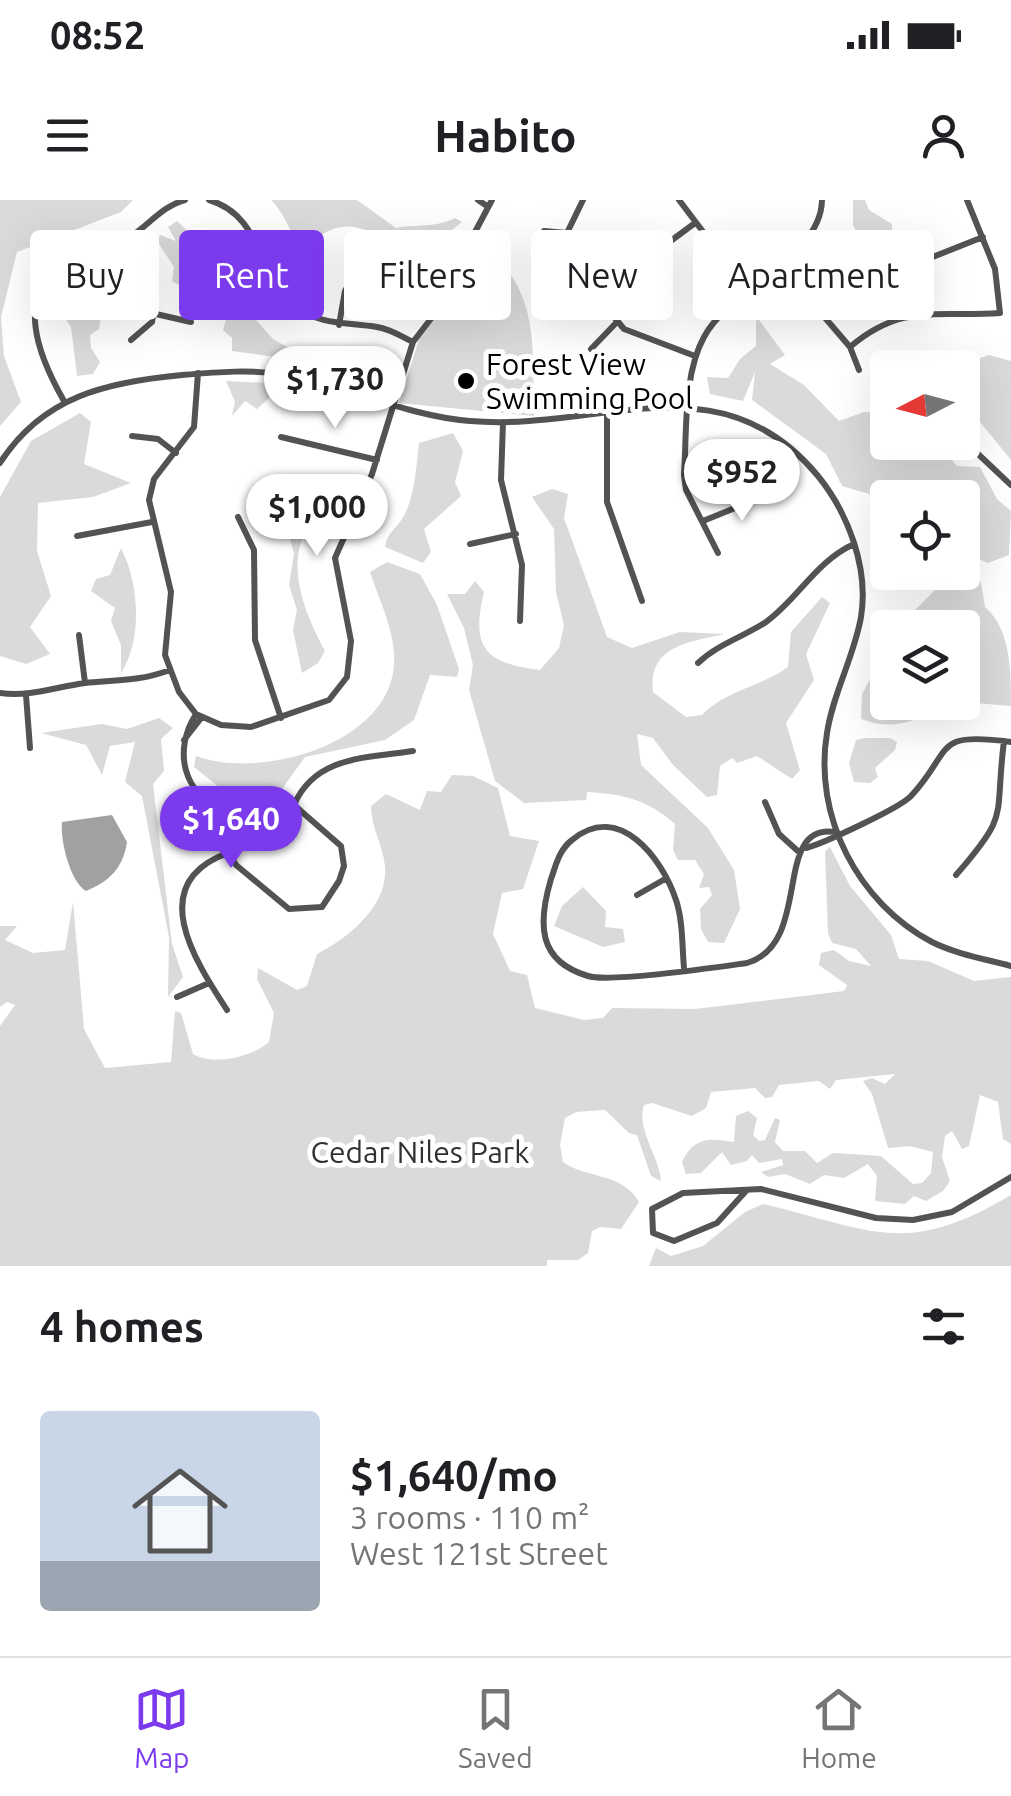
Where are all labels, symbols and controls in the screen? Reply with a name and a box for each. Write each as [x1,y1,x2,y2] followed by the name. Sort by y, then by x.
[50,14,145,56] text: 08:52
[40,108,95,163] icon: menu
[916,108,971,163] icon: person
[434,110,577,161] text: Habito
[30,230,159,320] chip: Buy
[179,230,324,320] chip: Rent
[344,230,511,320] chip: Filters
[531,230,673,320] chip: New
[693,230,934,320] chip: Apartment
[254,346,416,431] pin: $1,730
[486,347,693,415] place label: Forest View Swimming Pool
[870,350,980,460] north arrow
[870,350,980,720] map controls
[286,360,384,396] text: $1,730
[455,370,477,392] marker: Forest View Swimming Pool
[683,439,801,524] pin: $952
[706,453,778,489] text: $952
[236,474,398,559] pin: $1,000
[870,480,980,590] button: locate
[268,488,366,524] text: $1,000
[870,610,980,720] button: layers
[150,786,312,871] pin: $1,640
[182,800,280,836] text: $1,640
[311,1135,529,1169] park label: Cedar Niles Park
[916,1299,971,1354] icon: filters
[40,1303,204,1350] text: 4 homes
[120,1451,240,1571] icon: home
[350,1452,558,1499] text: $1,640/mo
[350,1499,590,1535] text: 3 rooms · 110 m²
[350,1535,608,1571] text: West 121st Street
[134,1682,189,1773] tab: Map
[458,1682,533,1773] tab: Saved
[801,1682,877,1773] tab: Home

